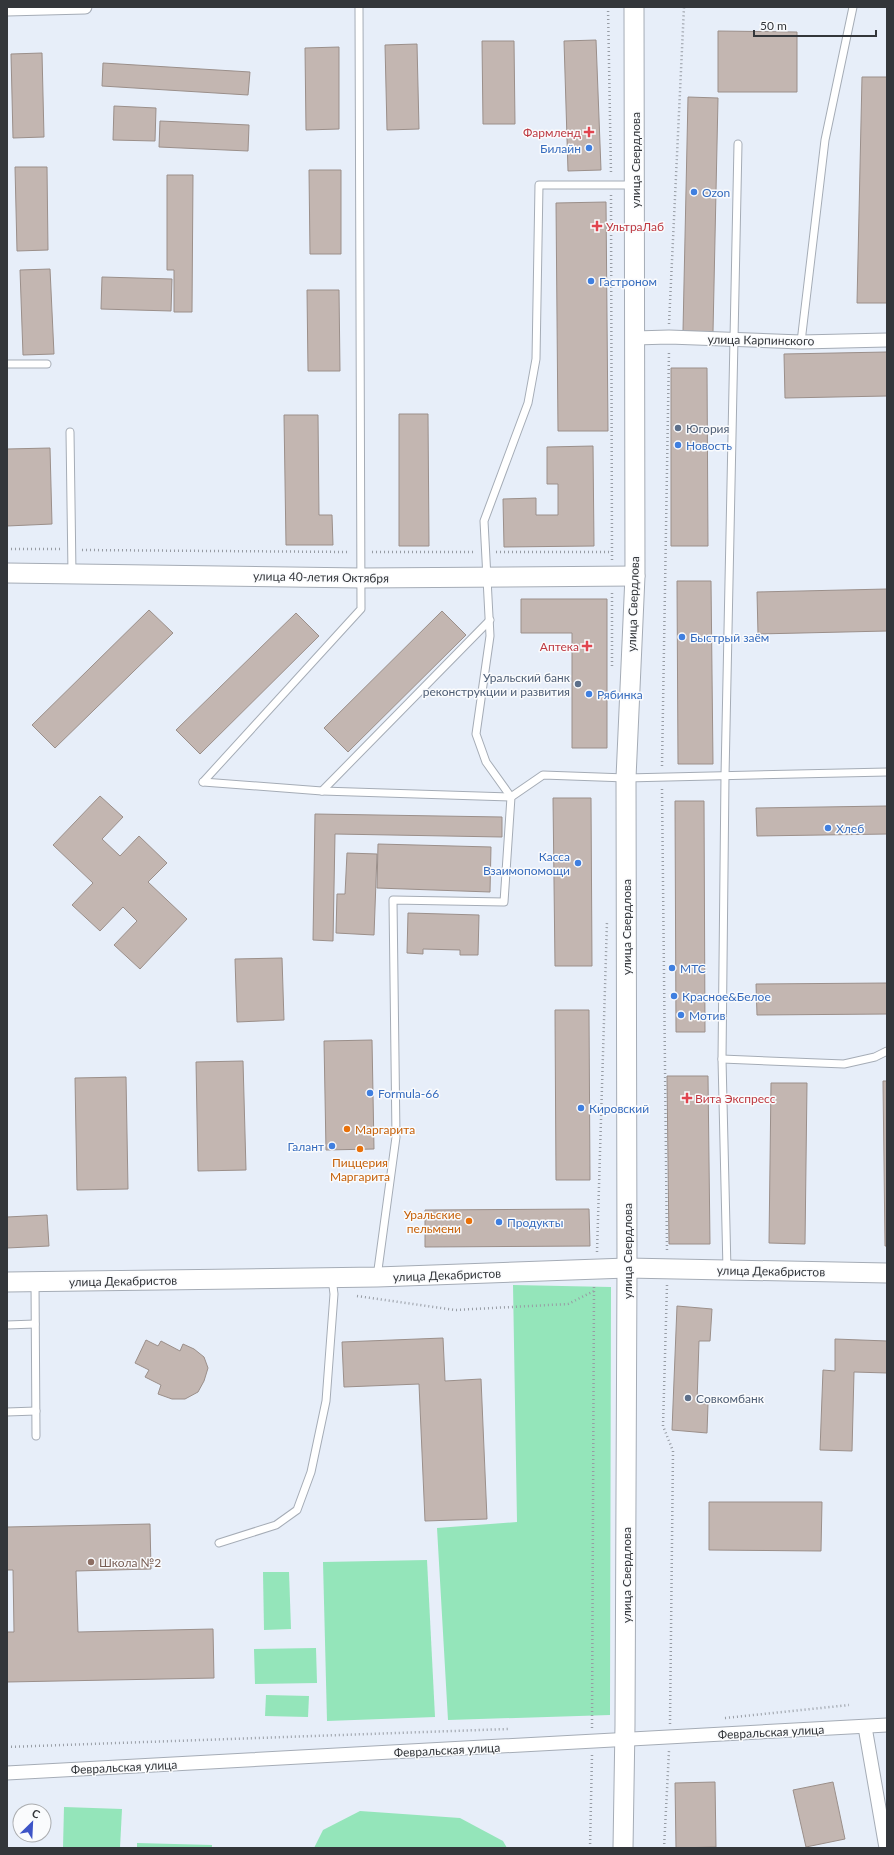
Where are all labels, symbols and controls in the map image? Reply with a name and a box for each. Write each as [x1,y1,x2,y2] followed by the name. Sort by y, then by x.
[754,12,876,38] scale bar
[760,18,787,33] text: 50 m
[628,112,643,208] street label: улица Свердлова
[523,125,582,140] place label: Фармленд
[584,127,594,137] marker: Фармленд
[540,141,581,156] place label: Билайн
[584,143,594,153] marker: Билайн
[702,185,730,200] place label: Ozon
[689,187,699,197] marker: Ozon
[606,219,664,234] place label: УльтраЛаб
[591,220,603,232] marker: УльтраЛаб
[599,274,657,289] place label: Гастроном
[586,276,596,286] marker: Гастроном
[707,332,815,348] street label: улица Карпинского
[686,421,730,436] place label: Югория
[673,423,683,433] marker: Югория
[686,438,732,453] place label: Новость
[673,440,683,450] marker: Новость
[624,556,642,652] street label: улица Свердлова
[253,568,389,586] street label: улица 40-летия Октября
[690,630,769,645] place label: Быстрый заём
[677,632,687,642] marker: Быстрый заём
[540,639,579,654] place label: Аптека
[582,641,592,651] marker: Аптека
[423,670,571,699] place label: Уральский банк реконструкции и развития
[573,679,583,689] marker: Уральский банк реконструкции и развития
[597,687,643,702] place label: Рябинка
[584,689,594,699] marker: Рябинка
[836,821,864,836] place label: Хлеб
[823,823,833,833] marker: Хлеб
[483,849,570,878] place label: Касса Взаимопомощи
[573,858,583,868] marker: Касса Взаимопомощи
[619,879,634,975] street label: улица Свердлова
[680,961,706,976] place label: МТС
[667,963,677,973] marker: МТС
[682,989,771,1004] place label: Красное&Белое
[669,991,679,1001] marker: Красное&Белое
[689,1008,725,1023] place label: Мотив
[676,1010,686,1020] marker: Мотив
[378,1086,439,1101] place label: Formula-66
[365,1088,375,1098] marker: Formula-66
[695,1091,776,1106] place label: Вита Экспресс
[682,1093,692,1103] marker: Вита Экспресс
[589,1101,649,1116] place label: Кировский
[576,1103,586,1113] marker: Кировский
[355,1122,415,1137] place label: Маргарита
[342,1124,352,1134] marker: Маргарита
[288,1139,324,1154] place label: Галант
[327,1141,337,1151] marker: Галант
[355,1144,365,1154] marker: Пиццерия Маргарита
[330,1155,390,1184] place label: Пиццерия Маргарита
[620,1203,635,1299] street label: улица Свердлова
[404,1207,461,1236] place label: Уральские пельмени
[507,1215,563,1230] place label: Продукты
[464,1216,474,1226] marker: Уральские пельмени
[494,1217,504,1227] marker: Продукты
[717,1263,825,1279] street label: улица Декабристов
[393,1266,501,1284] street label: улица Декабристов
[69,1273,177,1289] street label: улица Декабристов
[696,1391,765,1406] place label: Совкомбанк
[683,1393,693,1403] marker: Совкомбанк
[619,1527,634,1623] street label: улица Свердлова
[99,1555,161,1570] place label: Школа №2
[86,1557,96,1567] marker: Школа №2
[717,1722,825,1742] street label: Февральская улица
[393,1740,501,1760] street label: Февральская улица
[70,1757,178,1777] street label: Февральская улица
[12,1803,52,1843] north arrow
[30,1806,43,1821] text: С

